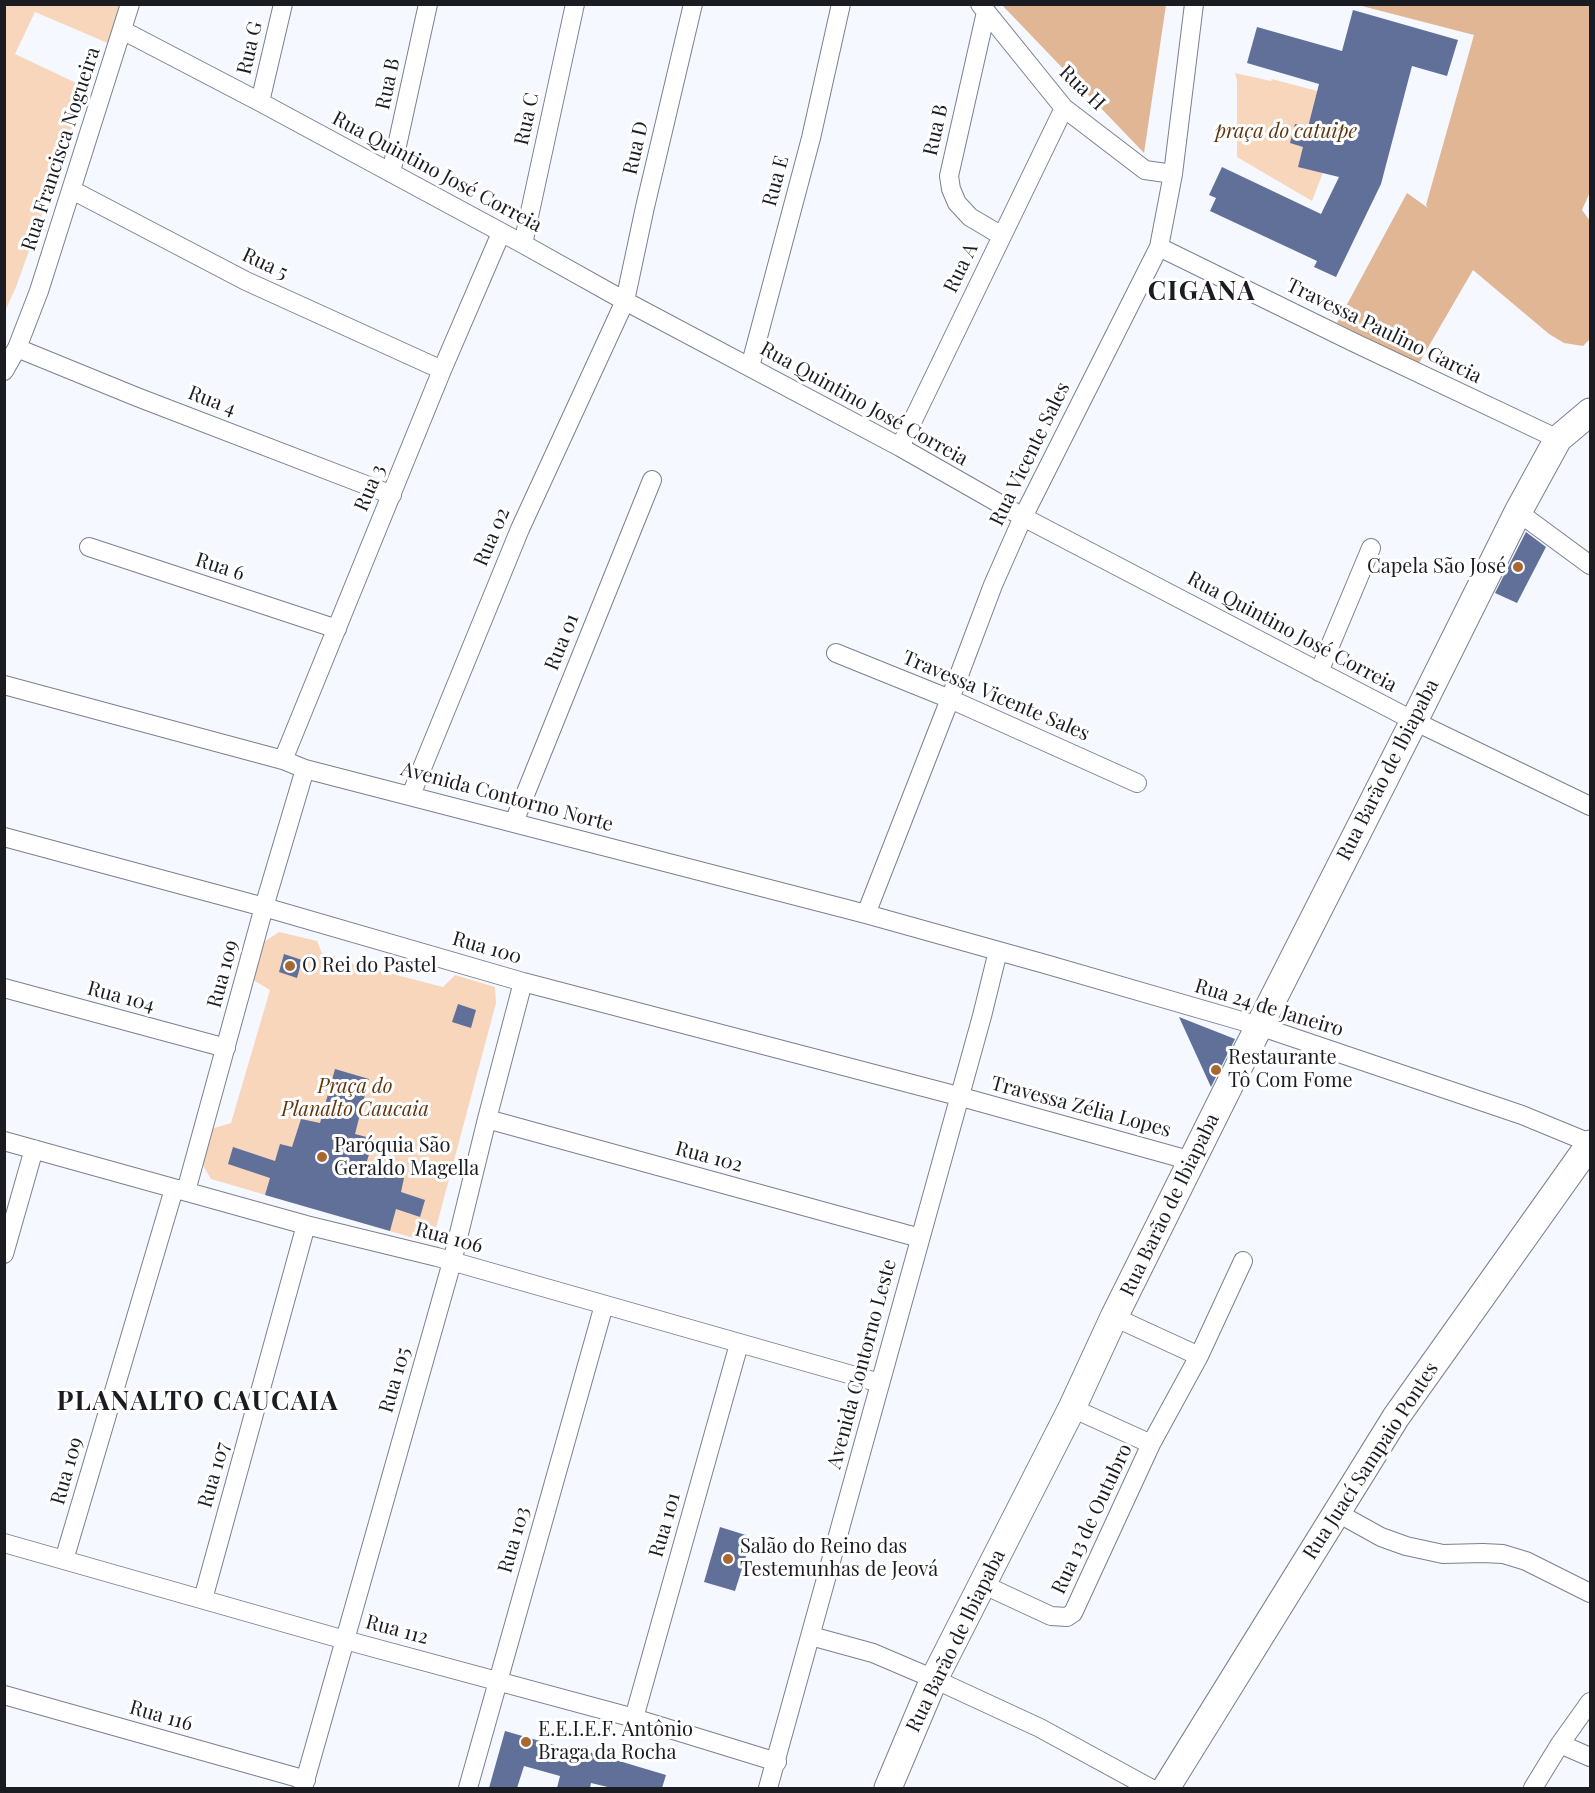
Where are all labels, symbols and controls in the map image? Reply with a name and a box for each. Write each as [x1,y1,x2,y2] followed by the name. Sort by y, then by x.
[232,19,268,77] street label: Rua G
[17,44,105,254] street label: Rua Francisca Nogueira
[371,56,405,112] street label: Rua B
[1054,60,1110,116] street label: Rua H
[510,90,544,148] street label: Rua C
[918,102,954,158] street label: Rua B
[328,107,546,237] street label: Rua Quintino José Correia
[618,119,654,177] street label: Rua D
[1215,120,1357,144] park label: praça do catuipe
[758,153,794,209] street label: Rua E
[939,239,983,297] street label: Rua A
[238,243,292,285] street label: Rua 5
[1282,273,1486,389] street label: Travessa Paulino Garcia
[1148,276,1256,308] district label: CIGANA
[756,337,972,471] street label: Rua Quintino José Correia
[985,378,1075,530] street label: Rua Vicente Sales
[185,381,239,421] street label: Rua 4
[349,461,391,515] street label: Rua 3
[469,504,515,570] street label: Rua 02
[193,548,247,586] street label: Rua 6
[1367,555,1506,579] place label: Capela São José
[1511,560,1525,574] marker: Capela São José
[1183,567,1401,697] street label: Rua Quintino José Correia
[540,610,584,674] street label: Rua 01
[899,646,1093,746] street label: Travessa Vicente Sales
[1332,675,1444,865] street label: Rua Barão de Ibiapaba
[398,757,616,837] street label: Avenida Contorno Norte
[450,927,524,969] street label: Rua 100
[202,938,244,1010] street label: Rua 109
[302,954,437,978] place label: O Rei do Pastel
[283,959,297,973] marker: O Rei do Pastel
[1192,974,1346,1042] street label: Rua 24 de Janeiro
[85,977,157,1017] street label: Rua 104
[1228,1046,1353,1093] place label: Restaurante Tô Com Fome
[1209,1063,1223,1077] marker: Restaurante Tô Com Fome
[988,1071,1174,1143] street label: Travessa Zélia Lopes
[281,1075,429,1122] park label: Praça do Planalto Caucaia
[1115,1110,1225,1300] street label: Rua Barão de Ibiapaba
[334,1134,479,1181] place label: Paróquia São Geraldo Magella
[673,1137,745,1177] street label: Rua 102
[315,1150,329,1164] marker: Paróquia São Geraldo Magella
[412,1217,486,1259] street label: Rua 106
[822,1256,902,1472] street label: Avenida Contorno Leste
[374,1344,416,1416] street label: Rua 105
[1298,1358,1444,1564] street label: Rua Juací Sampaio Pontes
[57,1386,339,1418] district label: PLANALTO CAUCAIA
[46,1434,88,1508] street label: Rua 109
[193,1439,235,1511] street label: Rua 107
[1047,1440,1137,1598] street label: Rua 13 de Outubro
[644,1490,686,1560] street label: Rua 101
[493,1504,535,1576] street label: Rua 103
[740,1535,938,1582] place label: Salão do Reino das Testemunhas de Jeová
[901,1546,1011,1736] street label: Rua Barão de Ibiapaba
[721,1552,735,1566] marker: Salão do Reino das Testemunhas de Jeová
[363,1610,431,1650] street label: Rua 112
[127,1696,195,1736] street label: Rua 116
[538,1718,693,1765] place label: E.E.I.E.F. Antônio Braga da Rocha
[519,1735,533,1749] marker: E.E.I.E.F. Antônio Braga da Rocha

